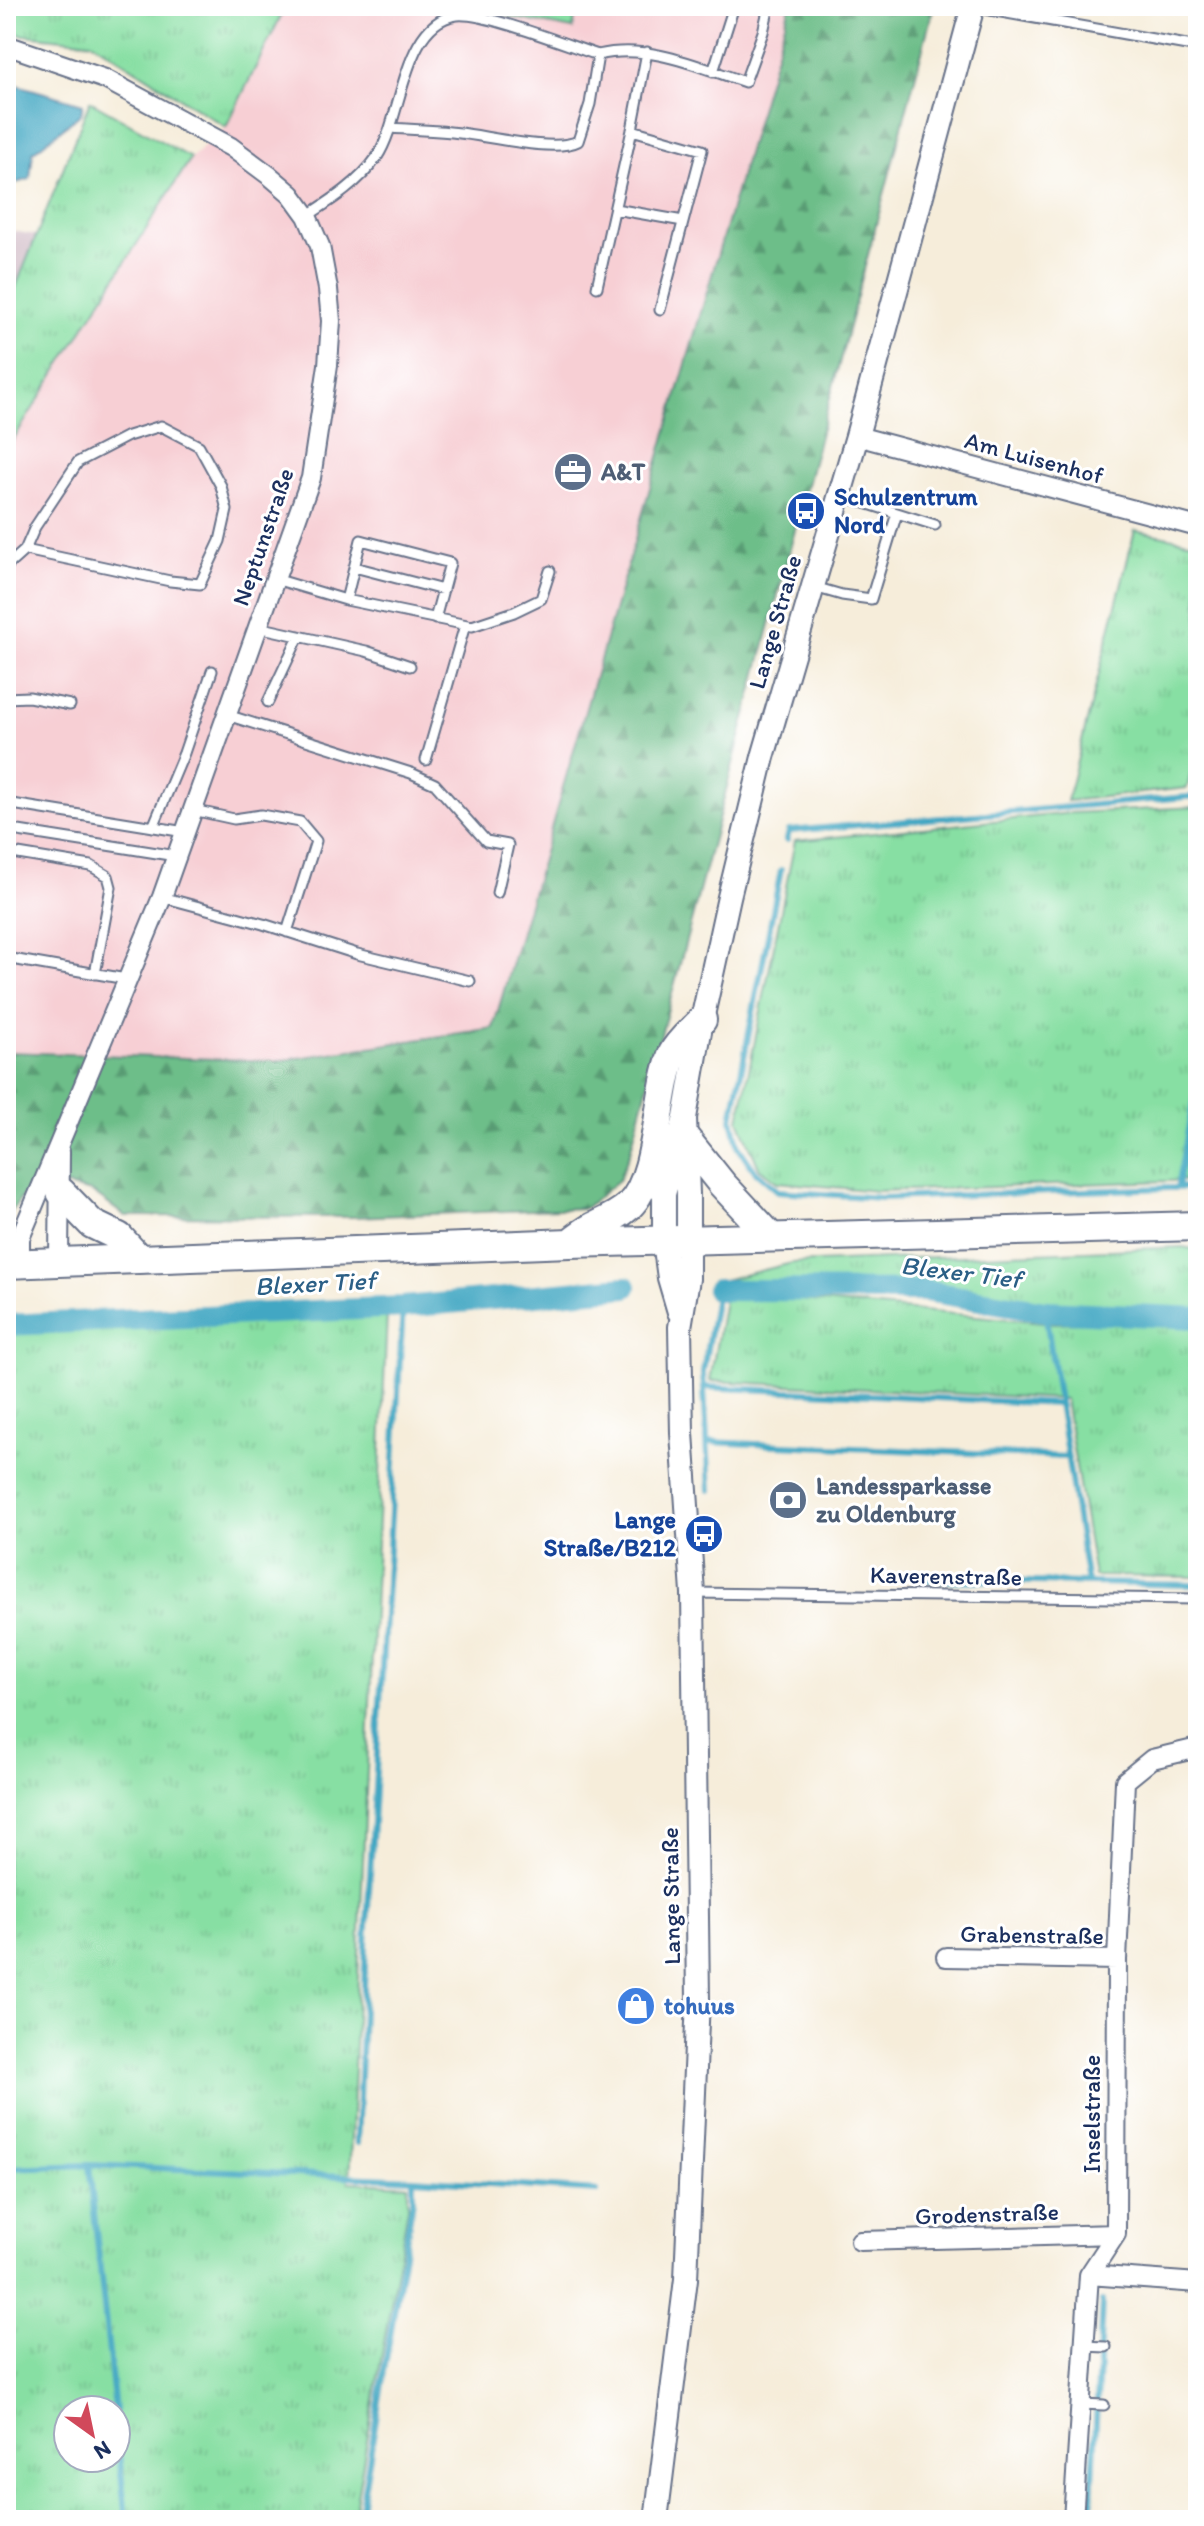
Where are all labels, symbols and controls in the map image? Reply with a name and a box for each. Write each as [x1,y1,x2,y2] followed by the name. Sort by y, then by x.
[962,425,1107,490] street label: Am Luisenhof
[552,451,594,493] office icon: A&T
[600,457,646,486] place label: A&T
[225,464,300,610] street label: Neptunstraße
[834,482,978,539] place label: Schulzentrum Nord
[785,490,827,532] bus stop icon: Schulzentrum Nord
[742,552,807,692] street label: Lange Straße
[899,1249,1027,1296] water label: Blexer Tief
[254,1264,380,1302] water label: Blexer Tief
[816,1471,992,1529] place label: Landessparkasse zu Oldenburg
[767,1479,809,1521] bank icon: Landessparkasse zu Oldenburg
[544,1505,676,1562] place label: Lange Straße/B212
[683,1513,725,1555] bus stop icon: Lange Straße/B212
[870,1560,1022,1591] street label: Kaverenstraße
[655,1827,686,1965] street label: Lange Straße
[960,1919,1104,1950] street label: Grabenstraße
[615,1985,657,2027] shop icon: tohuus
[664,1991,735,2020] place label: tohuus
[1077,2055,1106,2173] street label: Inselstraße
[915,2196,1059,2231] street label: Grodenstraße
[52,2394,132,2474] north arrow
[89,2435,116,2466] text: N

